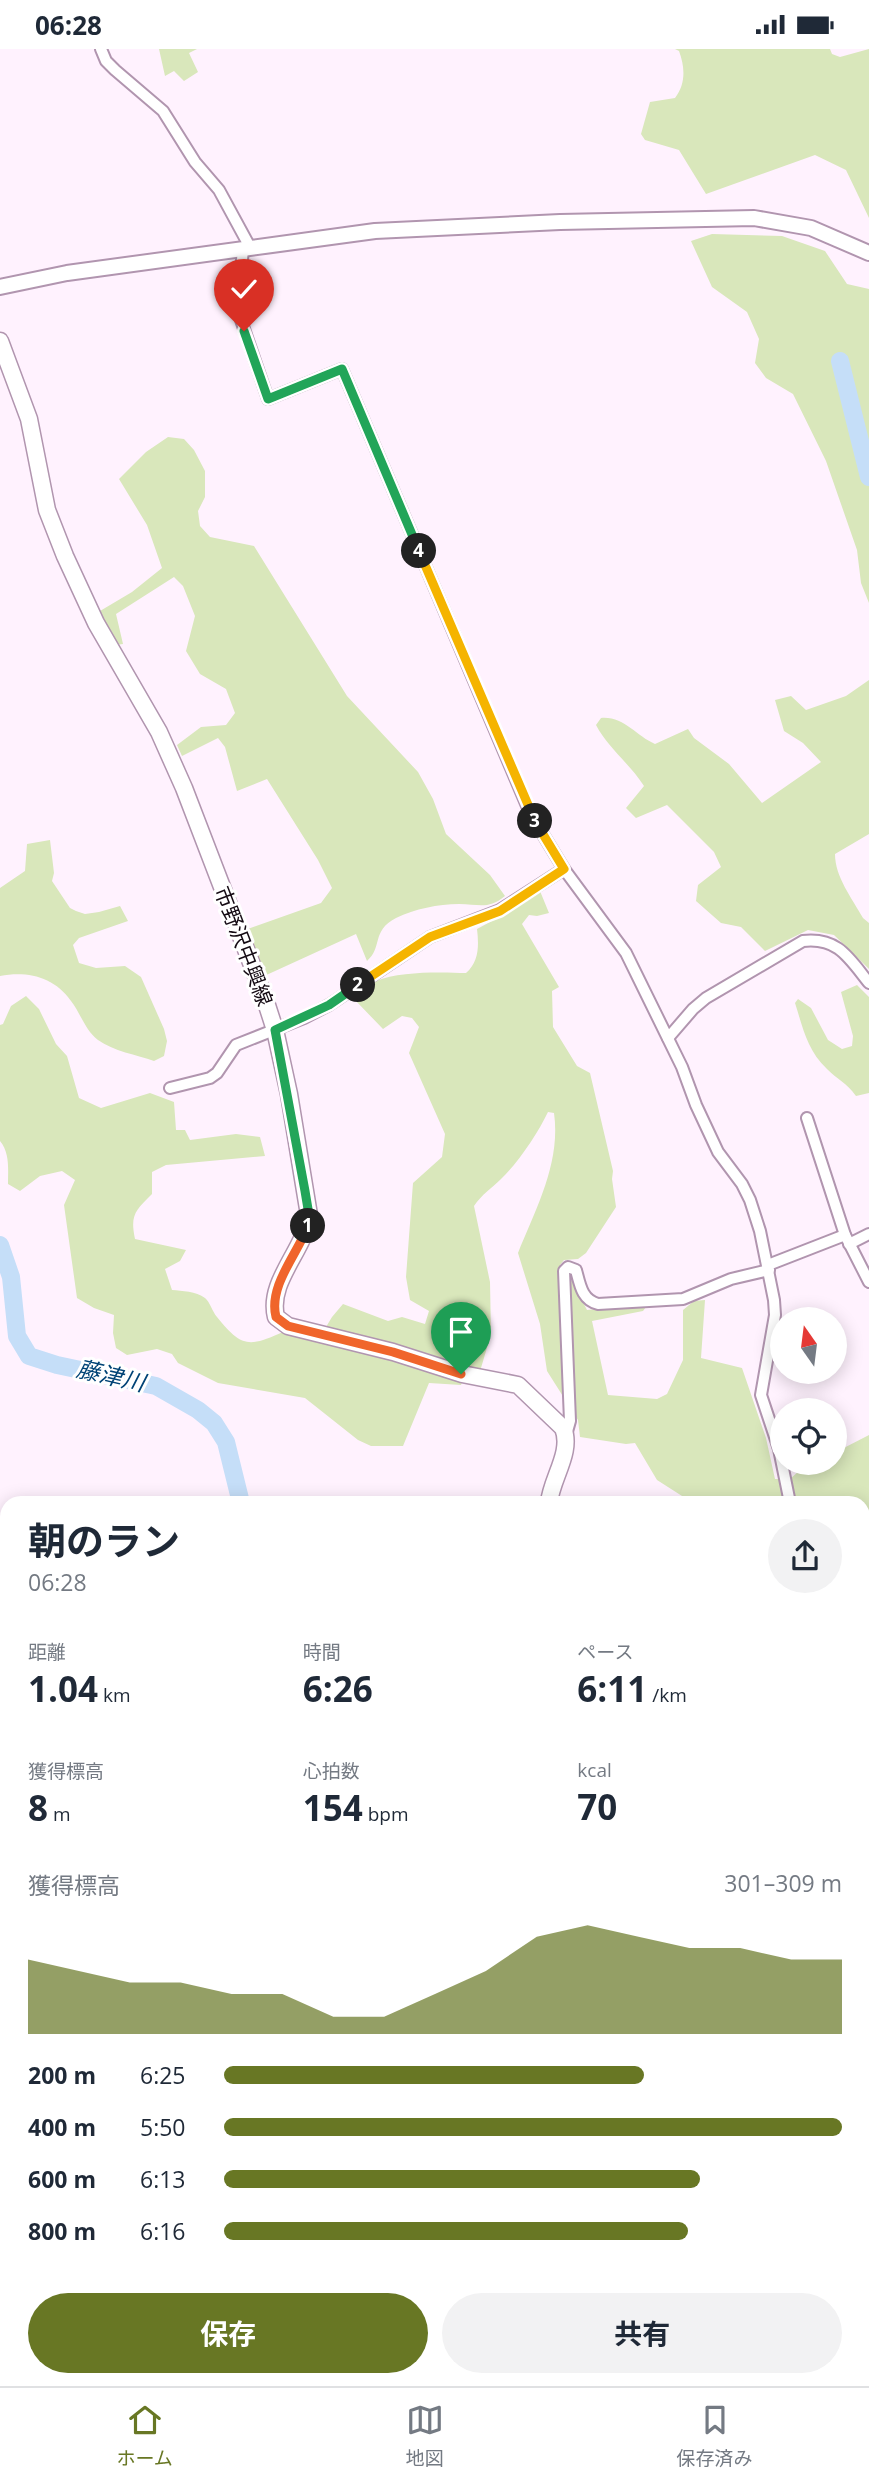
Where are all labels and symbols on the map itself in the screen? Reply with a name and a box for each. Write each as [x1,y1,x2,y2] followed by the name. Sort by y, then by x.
[214,259,274,331] pin
[402,533,436,569] pin: 4
[518,803,552,839] pin: 3
[208,882,280,1010] street label: 市野沢中興線
[340,967,376,1003] pin: 2
[290,1209,326,1243] pin: 1
[431,1302,491,1374] pin
[770,1307,847,1384] north arrow
[74,1352,151,1399] water label: 藤津川

